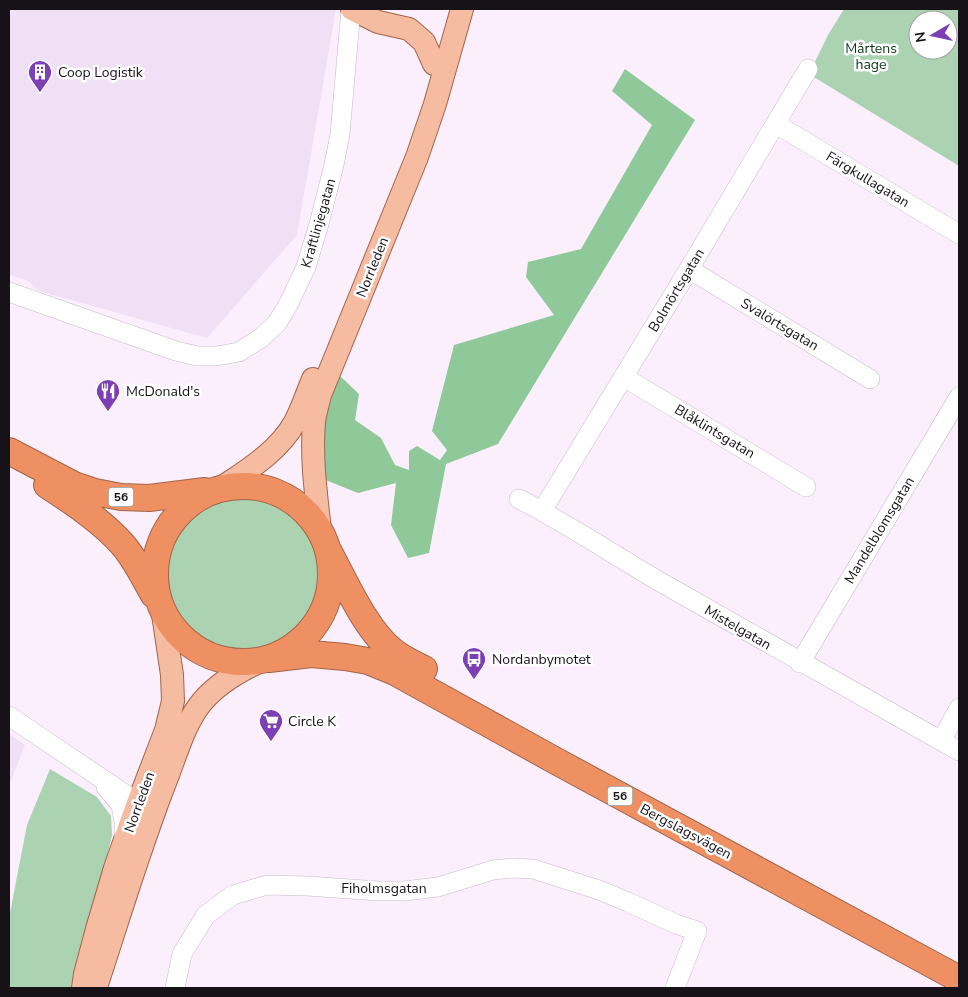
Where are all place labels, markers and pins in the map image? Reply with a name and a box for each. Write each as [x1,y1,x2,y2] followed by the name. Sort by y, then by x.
[27,59,53,93] building icon: Coop Logistik
[58,63,144,82] place label: Coop Logistik
[95,378,121,412] restaurant icon: McDonald's
[126,382,200,401] place label: McDonald's
[461,646,487,680] bus stop icon: Nordanbymotet
[492,650,591,669] place label: Nordanbymotet
[258,708,284,742] supermarket icon: Circle K
[288,712,336,731] place label: Circle K

